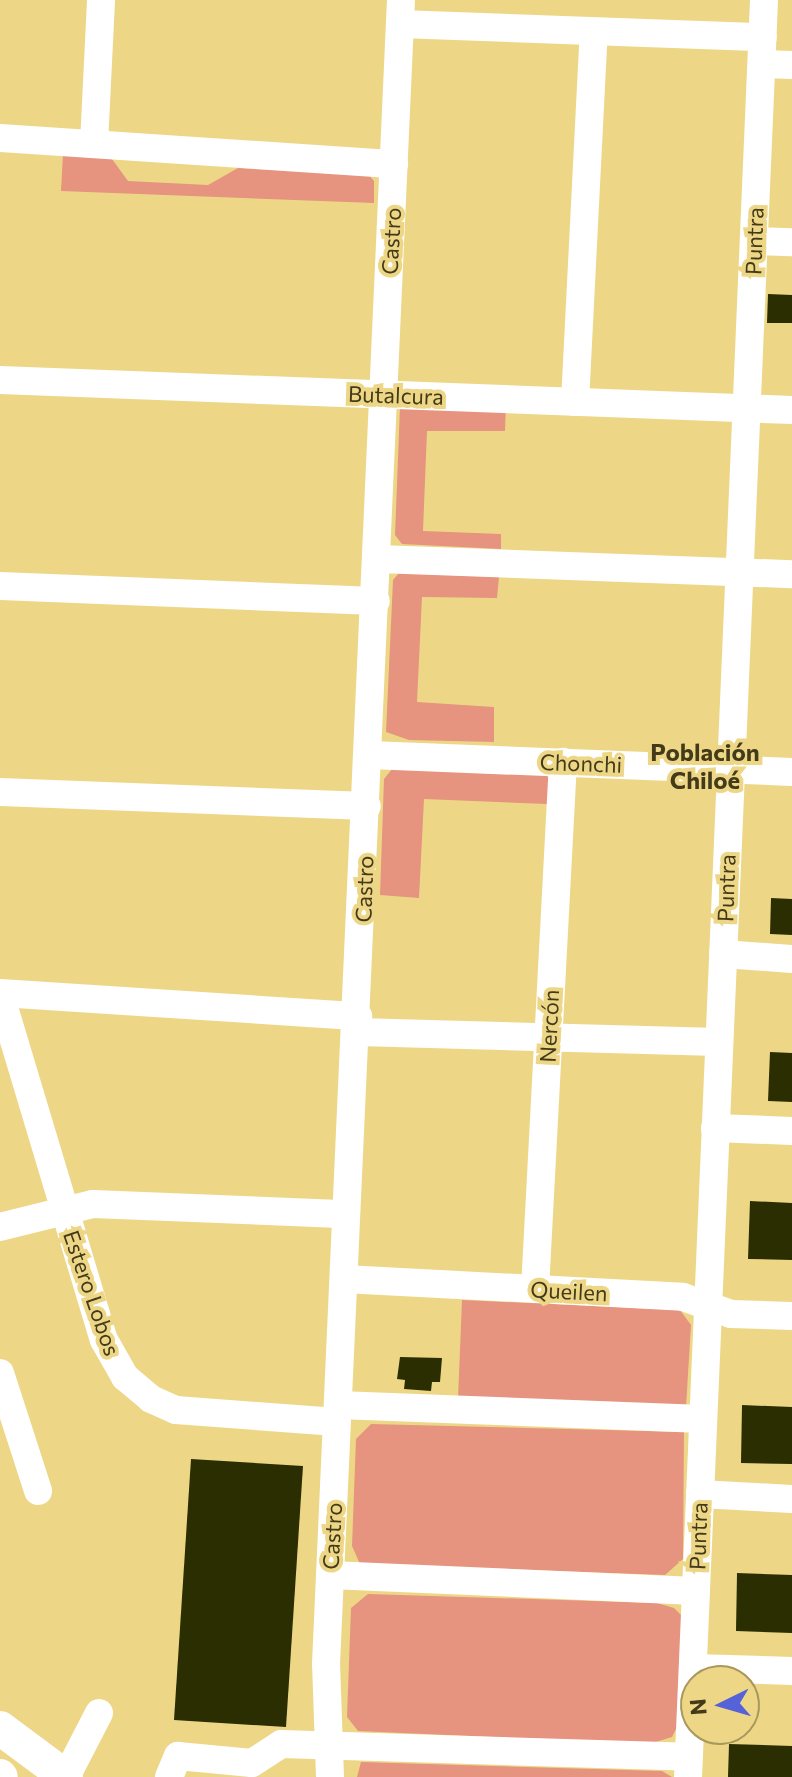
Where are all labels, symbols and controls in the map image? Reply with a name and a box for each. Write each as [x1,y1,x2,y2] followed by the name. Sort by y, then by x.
[376,207,406,275] street label: Castro
[740,207,768,275] street label: Puntra
[348,380,444,410] street label: Butalcura
[650,738,760,794] district label: Población Chiloé
[539,748,623,778] street label: Chonchi
[712,854,740,922] street label: Puntra
[350,855,378,923] street label: Castro
[534,989,564,1063] street label: Nercón
[58,1227,126,1359] street label: Estero Lobos
[530,1276,608,1306] street label: Queilen
[317,1502,347,1570] street label: Castro
[684,1502,712,1570] street label: Puntra
[680,1665,760,1745] north arrow
[683,1698,712,1716] text: N

